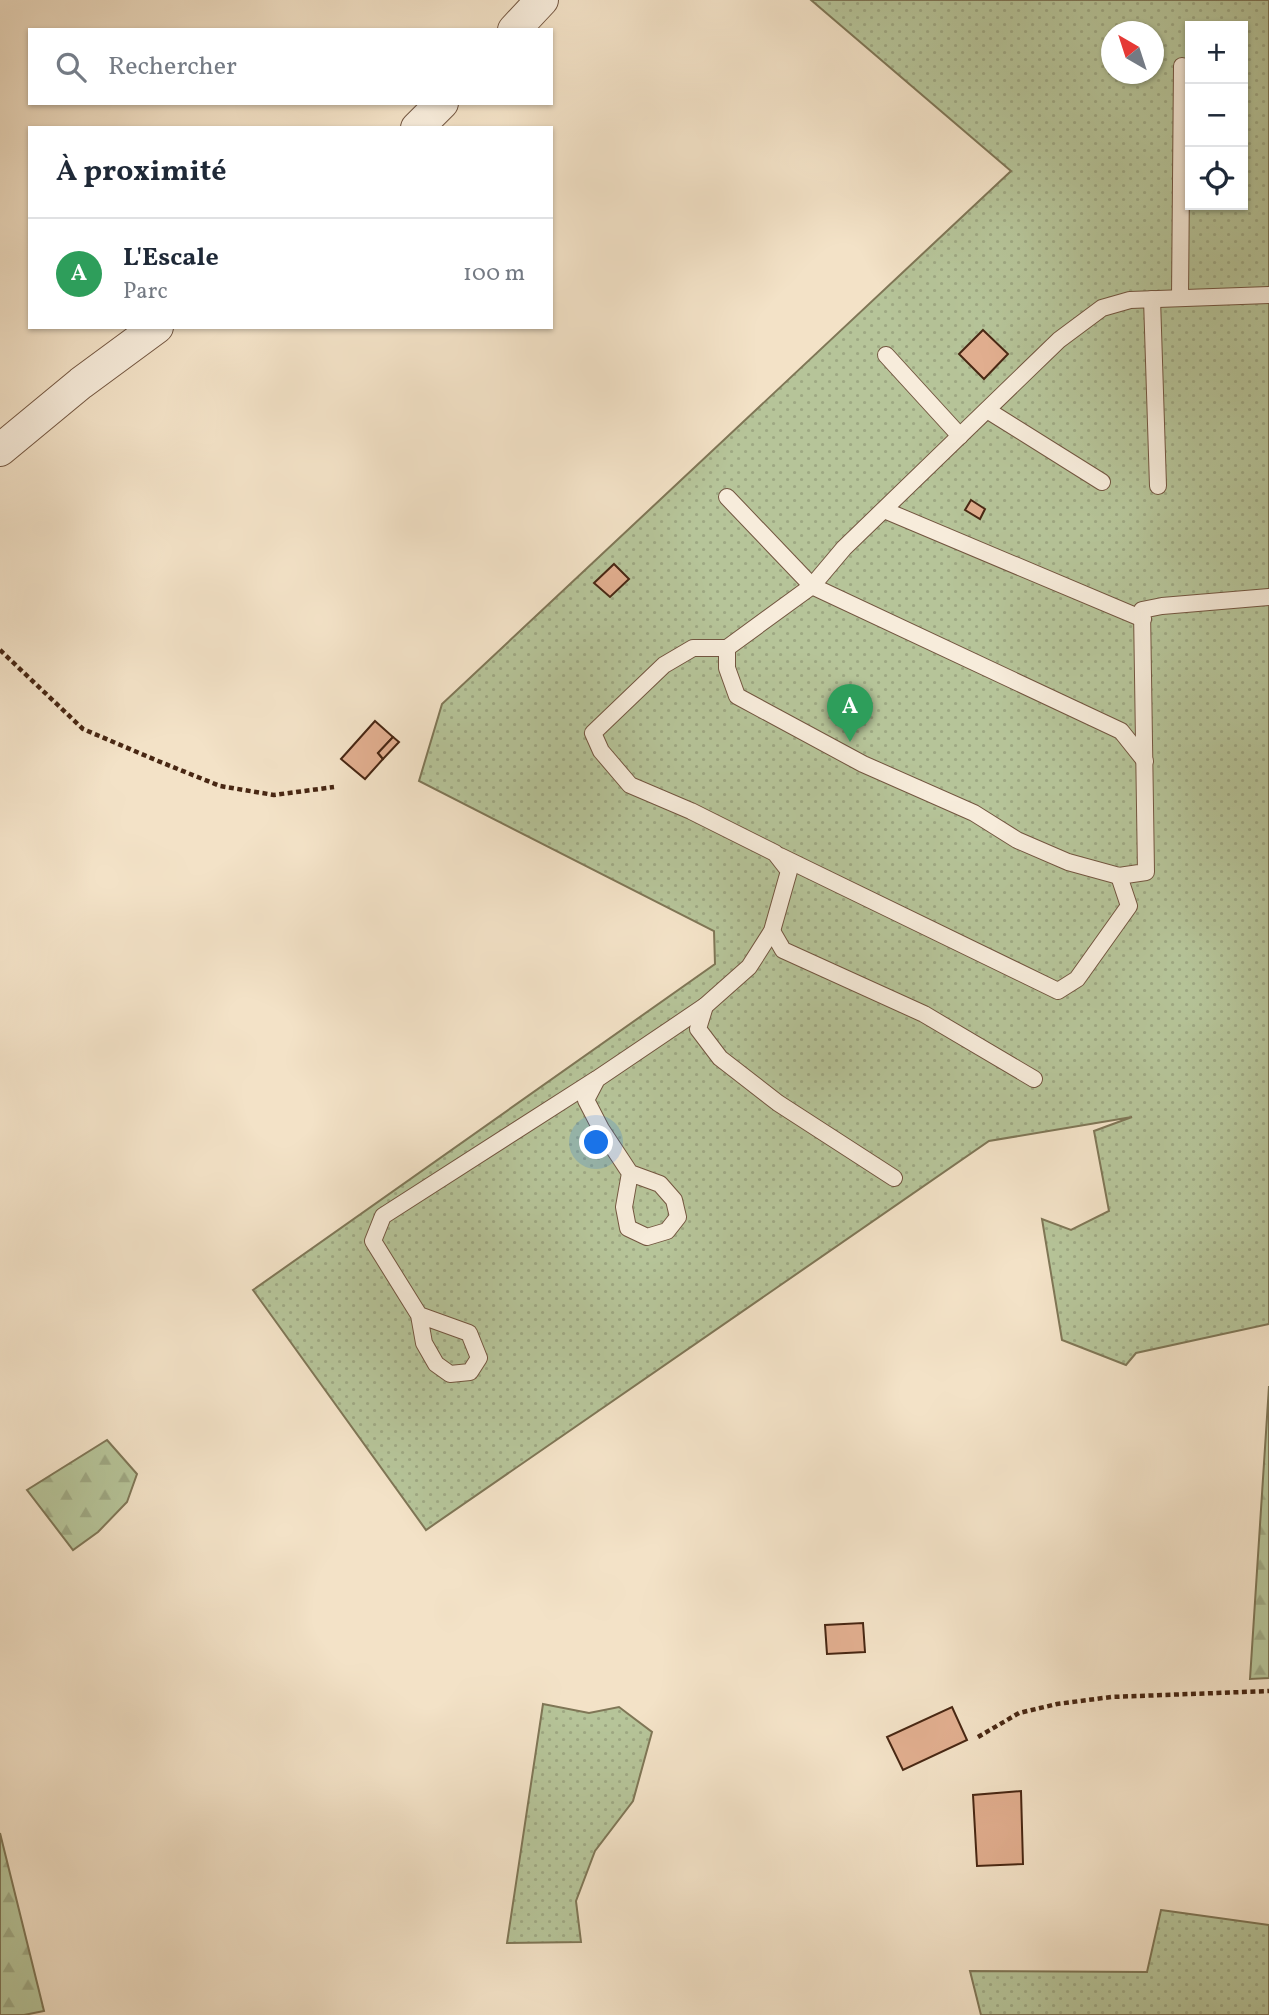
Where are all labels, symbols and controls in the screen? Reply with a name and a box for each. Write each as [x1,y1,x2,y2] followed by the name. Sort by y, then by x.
[1101,21,1164,84] north arrow
[1185,21,1248,210] map controls
[1185,21,1248,84] button: +
[28,28,553,105] search box
[52,48,90,86] icon: search
[108,49,237,85] text: Rechercher
[1185,84,1248,147] button: −
[1185,147,1248,210] button: locate
[56,151,227,193] text: À proximité
[123,240,219,276] text: L'Escale
[71,258,87,290] text: A
[463,258,525,290] text: 100 m
[123,276,168,308] text: Parc
[827,684,873,742] pin: A
[579,1125,613,1159] your location

